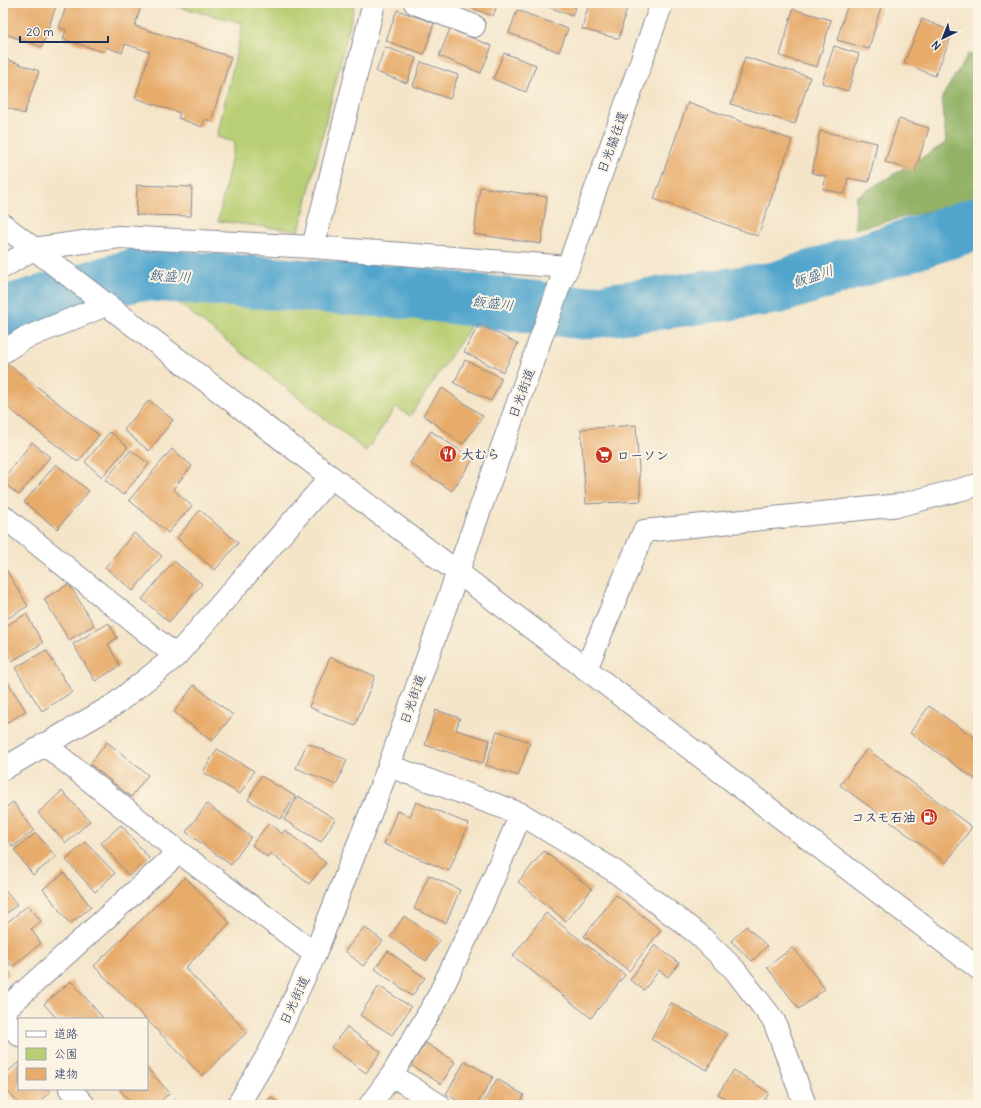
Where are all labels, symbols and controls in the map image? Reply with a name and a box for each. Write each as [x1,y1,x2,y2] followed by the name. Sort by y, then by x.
[20,18,108,44] scale bar
[923,18,963,58] north arrow
[26,24,54,39] text: 20 m
[929,38,944,53] text: N
[593,109,632,176] street label: 日光脇往還
[790,261,836,291] water label: 飯盛川
[148,266,192,286] water label: 飯盛川
[471,292,515,314] water label: 飯盛川
[505,366,538,421] street label: 日光街道
[438,444,458,464] restaurant icon: 大むら
[594,445,614,465] supermarket icon: ローソン
[461,446,500,463] place label: 大むら
[617,447,669,464] place label: ローソン
[396,672,429,727] street label: 日光街道
[919,807,939,827] fuel station icon: コスモ石油
[852,809,916,826] place label: コスモ石油
[276,973,313,1027] street label: 日光街道
[18,1018,148,1090] legend
[54,1026,78,1041] text: 道路
[54,1046,78,1061] text: 公園
[54,1066,78,1081] text: 建物

